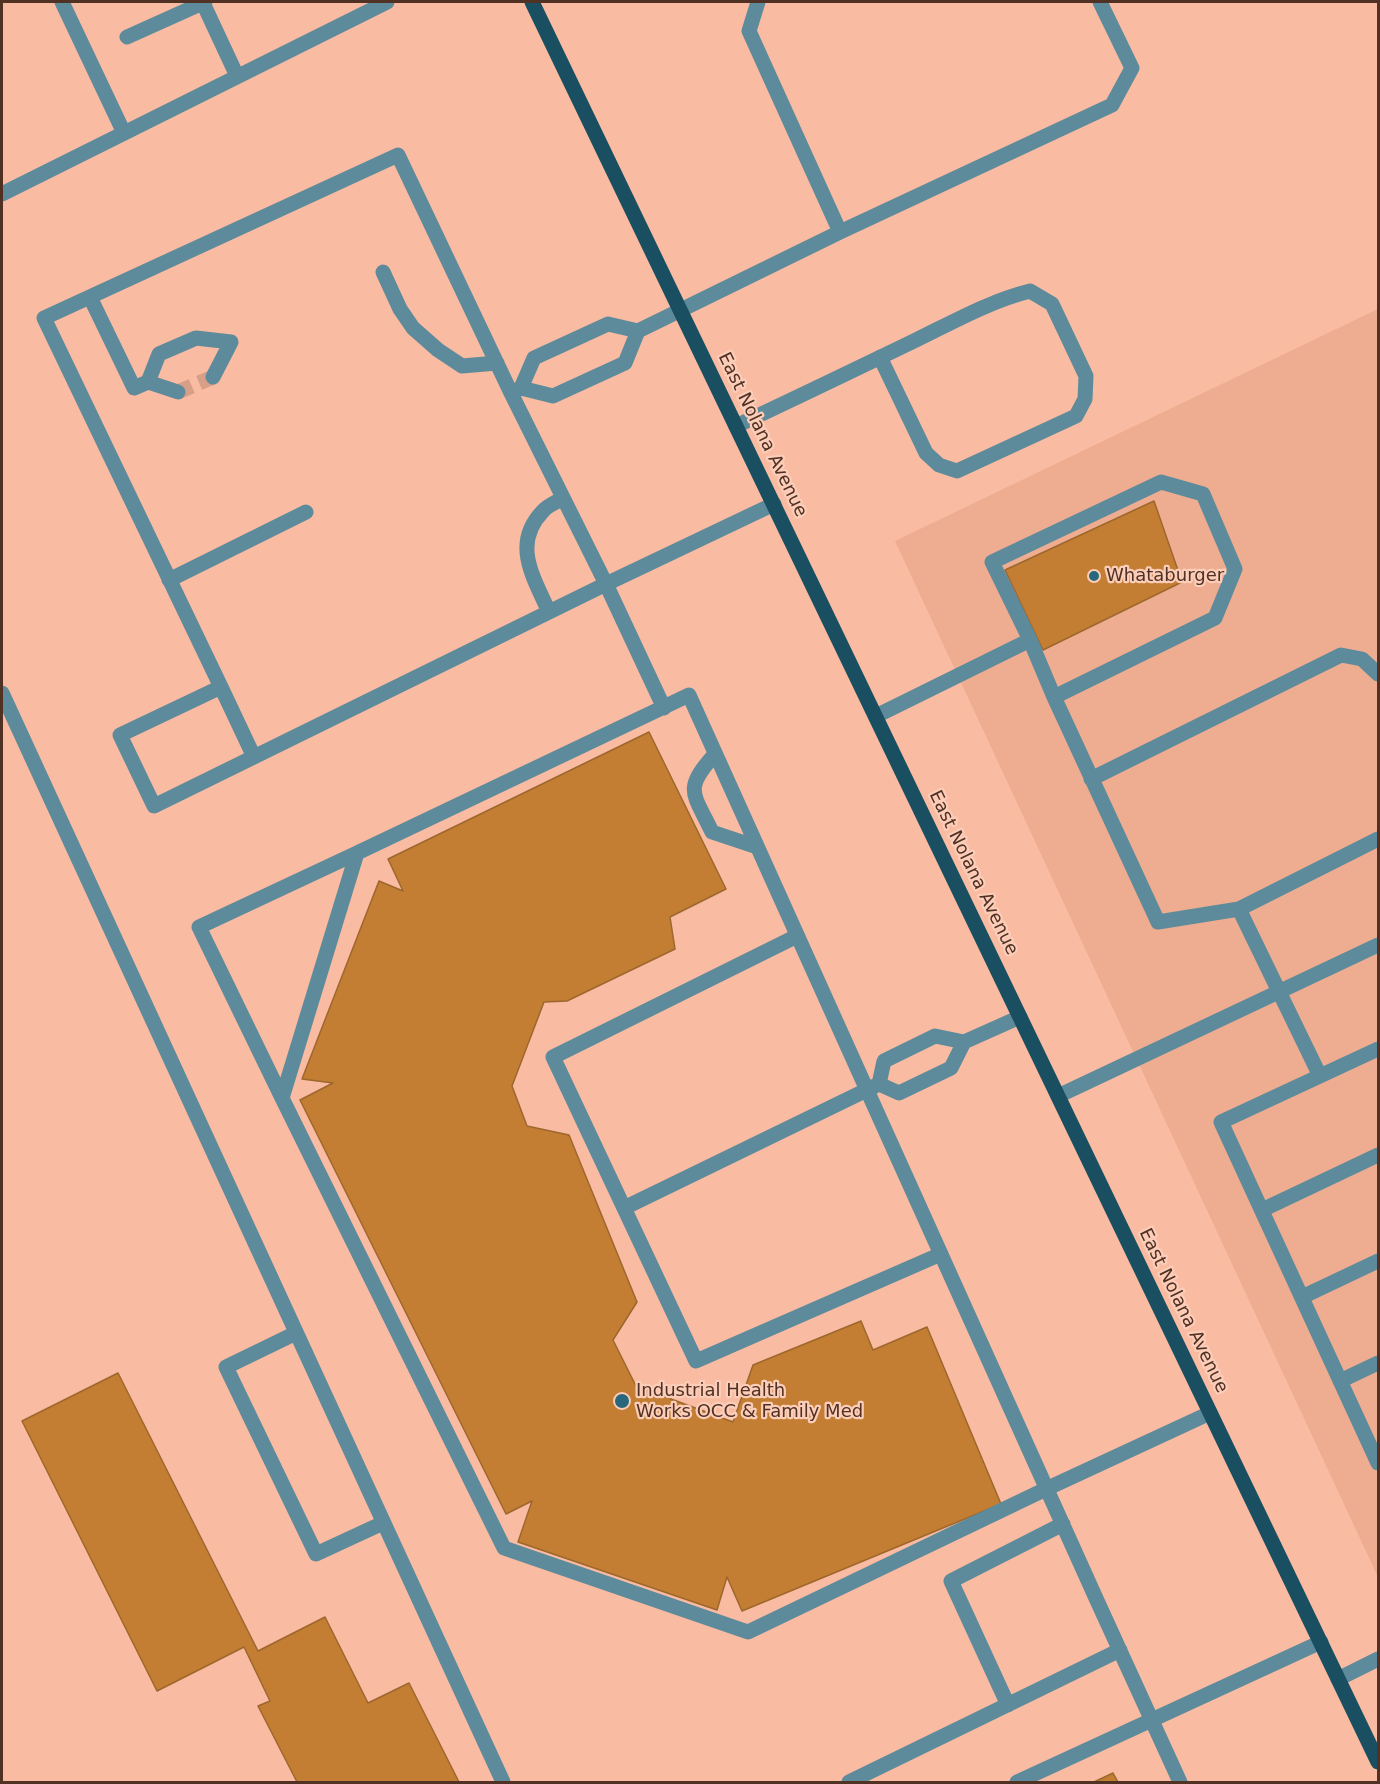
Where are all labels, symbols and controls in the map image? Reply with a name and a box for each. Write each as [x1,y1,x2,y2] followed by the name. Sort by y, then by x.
[713,349,811,521] street label: East Nolana Avenue
[1106,565,1224,587] place label: Whataburger
[1087,569,1101,583] marker: Whataburger
[924,787,1022,959] street label: East Nolana Avenue
[1134,1225,1232,1397] street label: East Nolana Avenue
[636,1380,863,1422] place label: Industrial Health Works OCC & Family Med
[613,1392,631,1410] marker: Industrial Health Works OCC & Family Med

